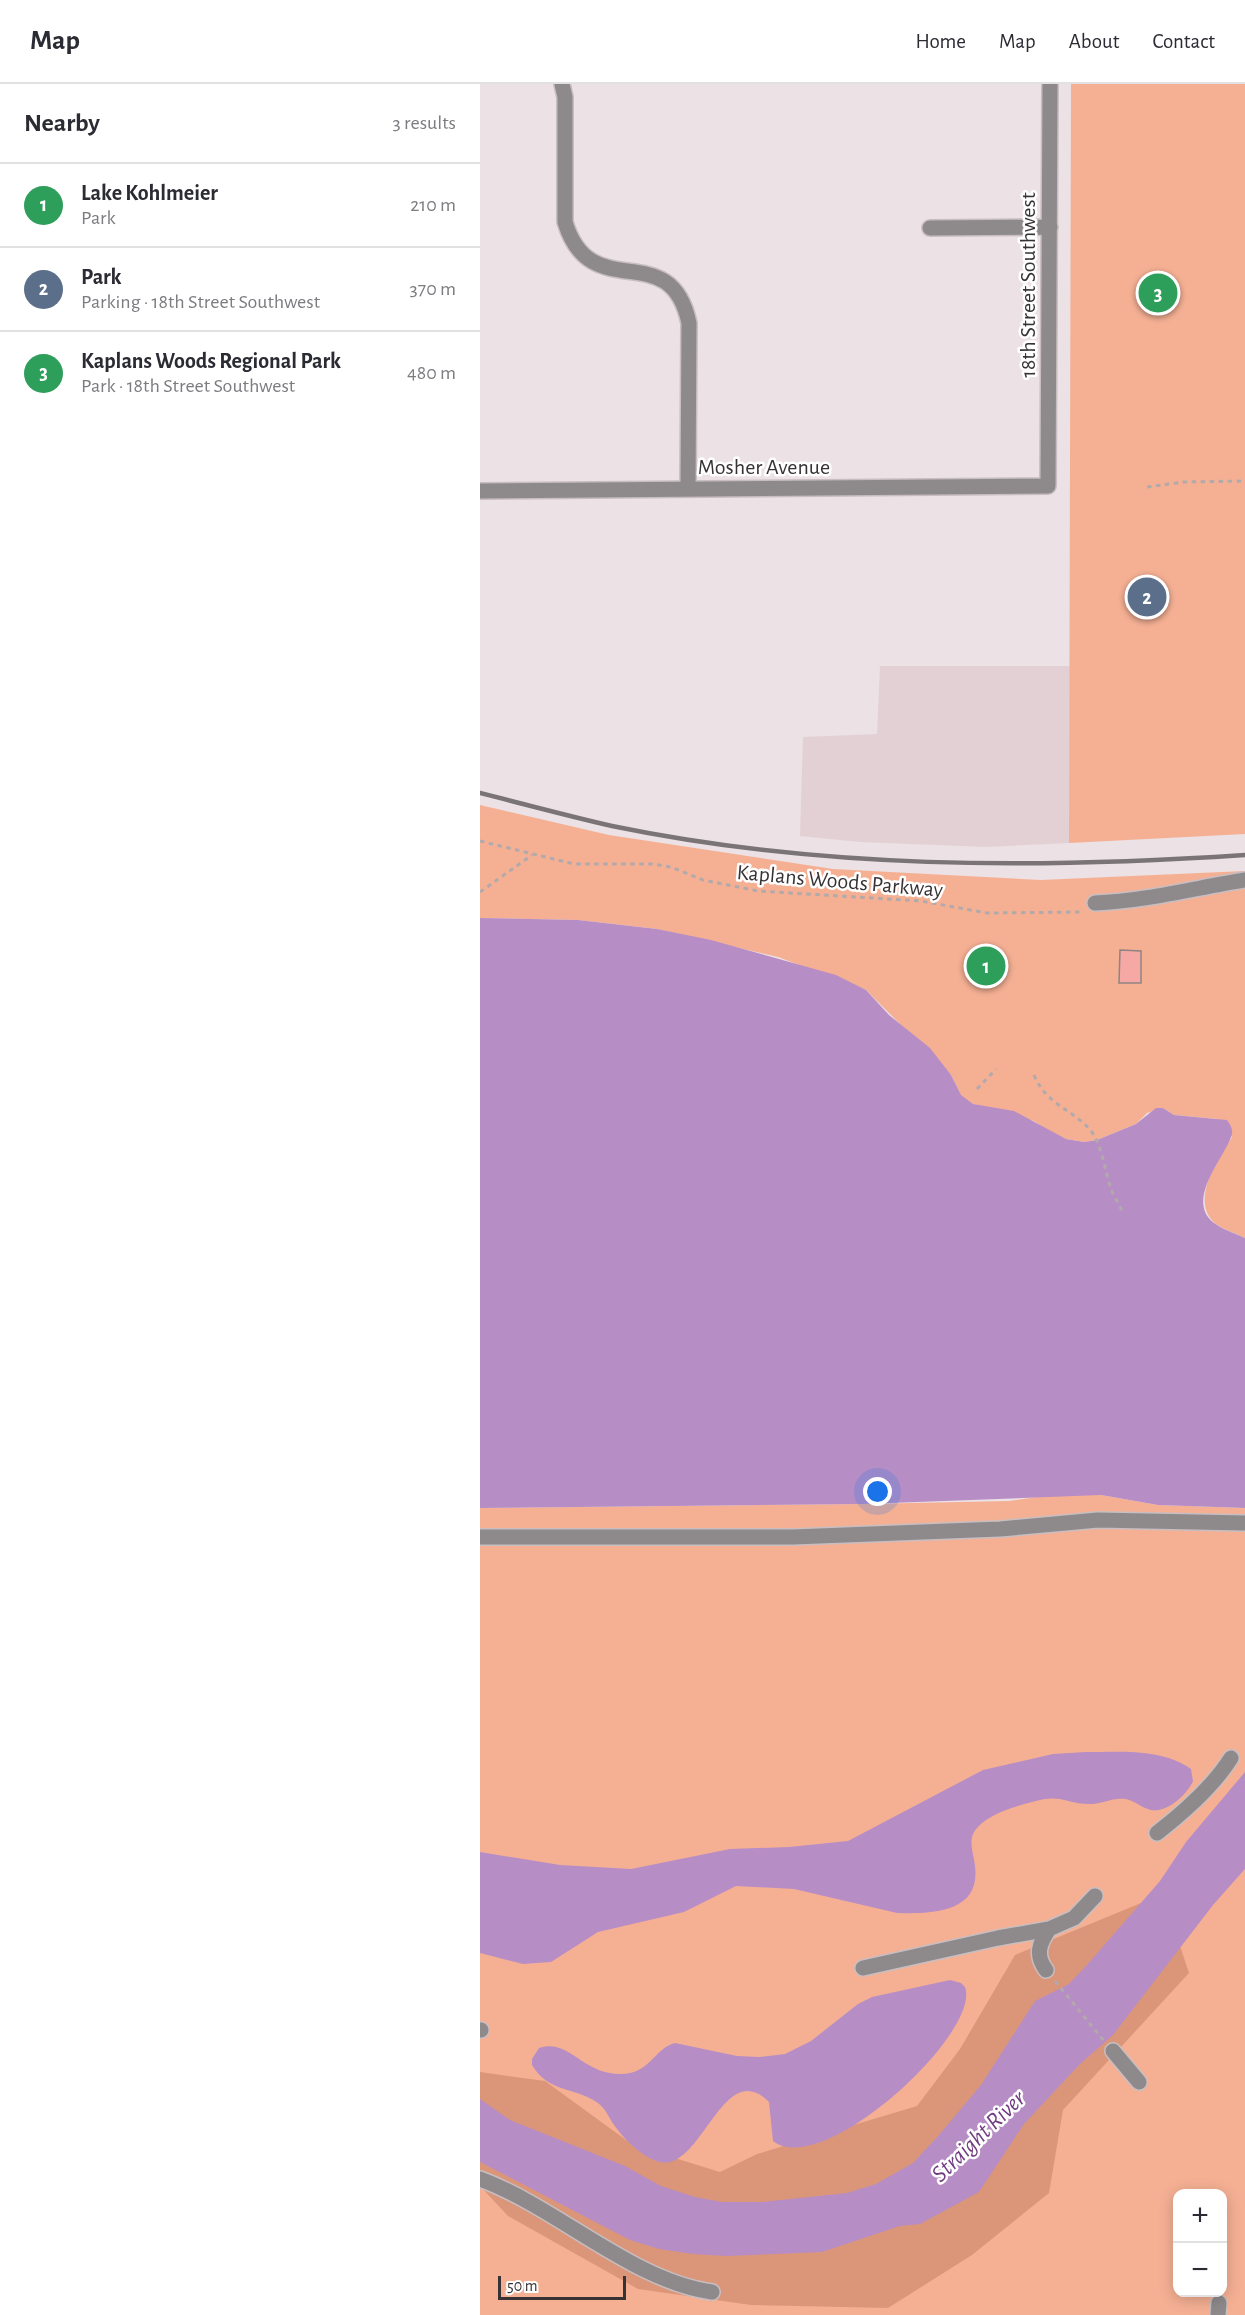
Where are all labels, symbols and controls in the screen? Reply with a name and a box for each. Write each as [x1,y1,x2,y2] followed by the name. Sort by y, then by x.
[30,27,80,55] text: Map
[915,31,966,52] text: Home
[999,31,1036,52] text: Map
[1069,31,1119,52] text: About
[1152,31,1215,52] text: Contact
[24,110,100,136] text: Nearby
[392,113,456,133] text: 3 results
[81,182,218,204] text: Lake Kohlmeier
[1017,192,1039,378] street label: 18th Street Southwest
[40,195,47,215] text: 1
[410,195,456,215] text: 210 m
[81,208,116,228] text: Park
[81,266,121,288] text: Park
[1138,270,1178,316] pin: 3
[39,279,48,299] text: 2
[410,279,456,299] text: 370 m
[81,292,320,312] text: Parking · 18th Street Southwest
[81,350,341,372] text: Kaplans Woods Regional Park
[39,363,48,383] text: 3
[407,363,456,383] text: 480 m
[81,376,295,396] text: Park · 18th Street Southwest
[698,456,830,478] street label: Mosher Avenue
[1128,574,1166,620] pin: 2
[736,861,944,901] street label: Kaplans Woods Parkway
[966,944,1006,988] pin: 1
[863,1477,892,1506] your location
[927,2086,1031,2187] water label: Straight River
[1173,2189,1227,2297] map controls
[1173,2189,1227,2243] button: +
[1173,2243,1227,2297] button: −
[498,2273,626,2300] scale bar
[507,2278,538,2294] text: 50 m

